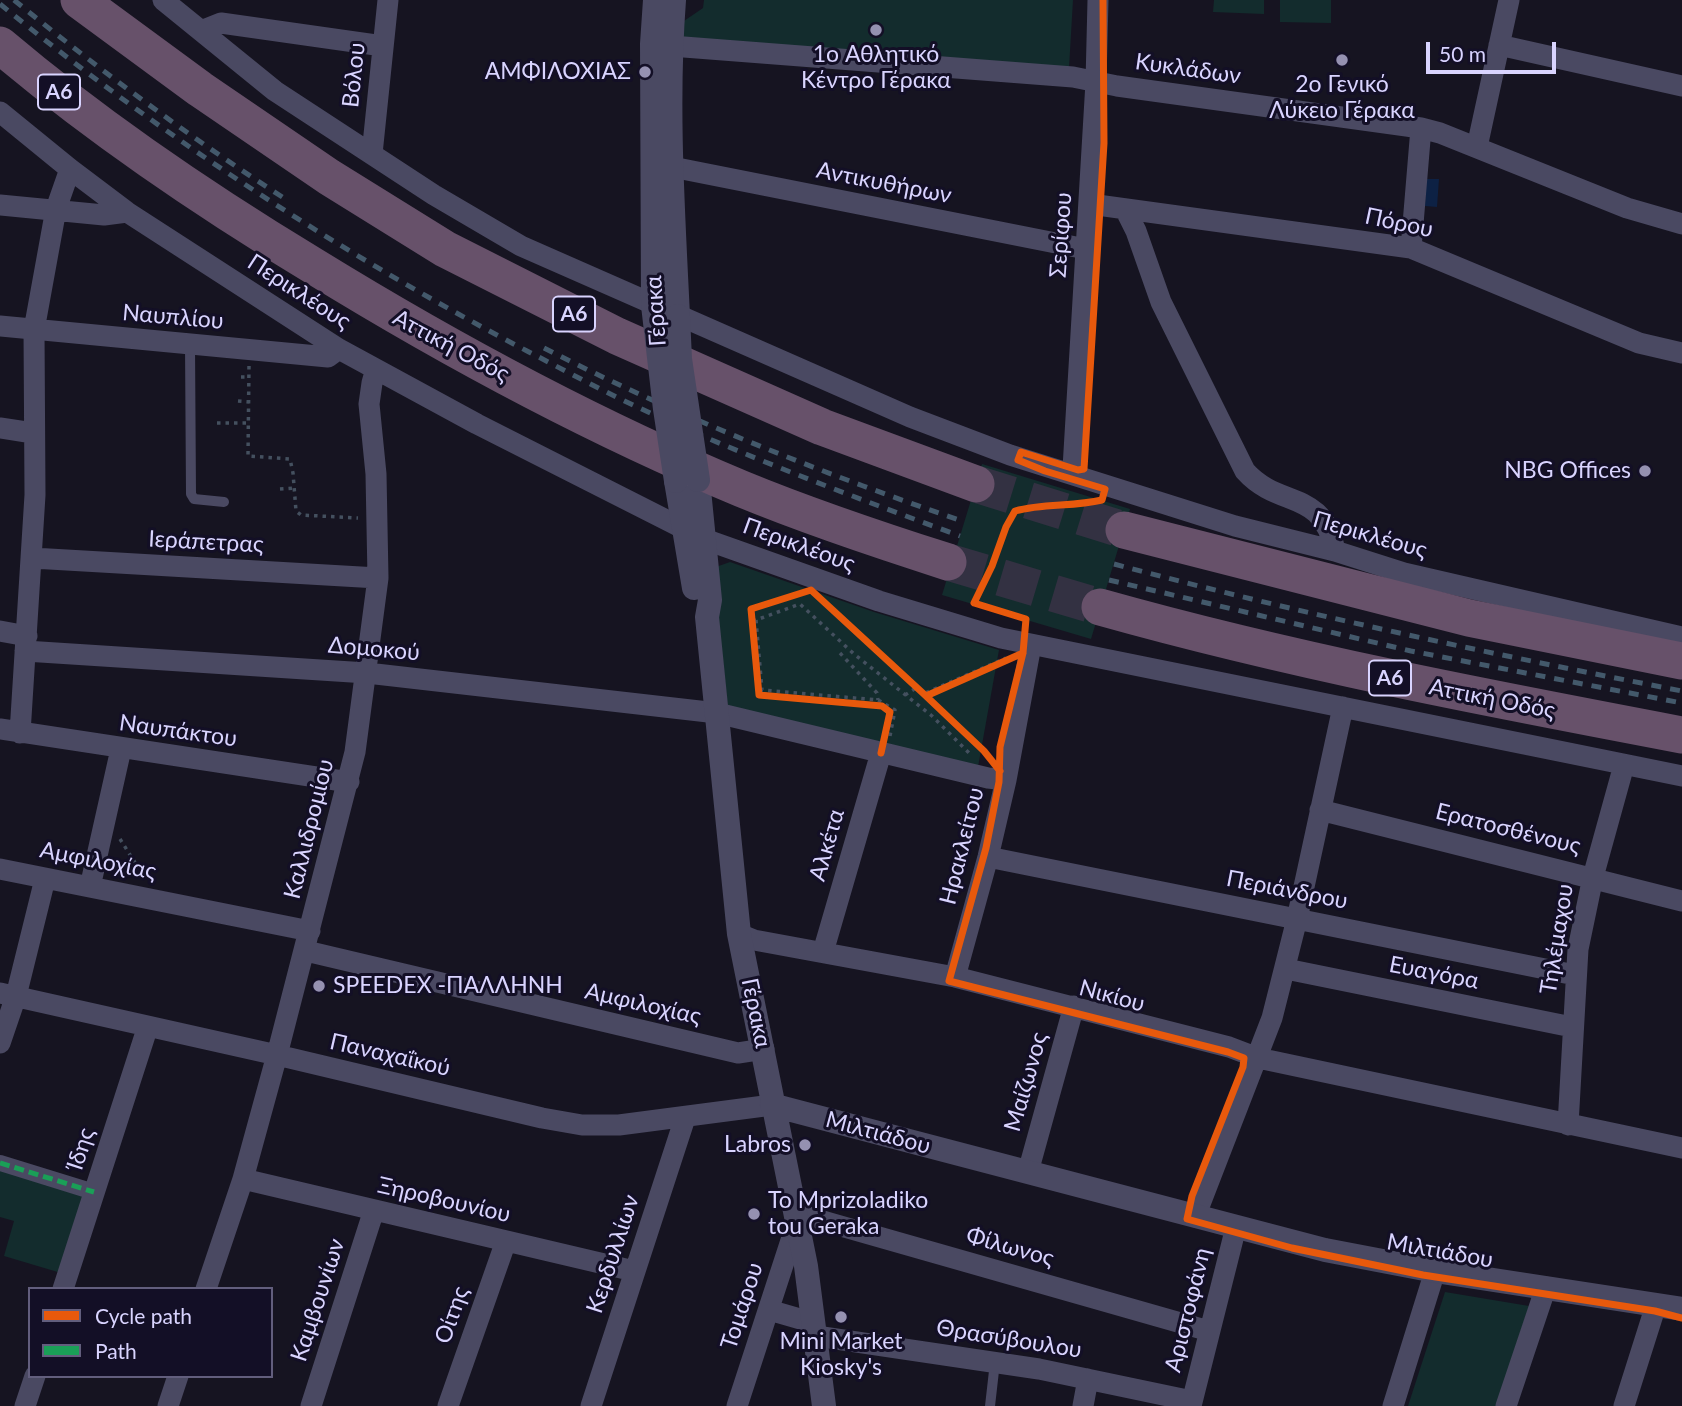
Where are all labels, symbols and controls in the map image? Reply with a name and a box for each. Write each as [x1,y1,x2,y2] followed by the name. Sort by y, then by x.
[868,22,884,38] marker: 1ο Αθλητικό Κέντρο Γέρακα
[1430,28,1560,72] scale bar
[337,41,371,109] street label: Βόλου
[801,41,951,95] place label: 1ο Αθλητικό Κέντρο Γέρακα
[1439,41,1486,66] text: 50 m
[1133,48,1243,90] street label: Κυκλάδων
[1334,52,1350,68] marker: 2ο Γενικό Λύκειο Γέρακα
[485,58,631,86] place label: ΑΜΦΙΛΟΧΙΑΣ
[637,64,653,80] marker: ΑΜΦΙΛΟΧΙΑΣ
[1269,71,1415,125] place label: 2ο Γενικό Λύκειο Γέρακα
[38,74,80,110] road number: Α6
[814,156,954,210] street label: Αντικυθήρων
[1044,191,1078,279] street label: Σερίφου
[1362,202,1436,244] street label: Πόρου
[242,248,356,336] street label: Περικλέους
[640,275,672,347] street label: Γέρακα
[553,296,595,332] road number: Α6
[121,299,225,335] street label: Ναυπλίου
[388,304,514,388] street label: Αττική Οδός
[1504,457,1631,485] place label: NBG Offices
[1637,463,1653,479] marker: NBG Offices
[1310,506,1430,564] street label: Περικλέους
[739,512,859,578] street label: Περικλέους
[148,525,264,559] street label: Ιεράπετρας
[327,631,421,667] street label: Δομοκού
[1369,660,1411,696] road number: Α6
[1427,673,1557,725] street label: Αττική Οδός
[117,709,239,753] street label: Ναυπάκτου
[278,756,340,902] street label: Καλλιδρομίου
[934,784,990,908] street label: Ηρακλείτου
[1433,798,1583,860] street label: Ερατοσθένους
[804,806,850,884] street label: Αλκέτα
[37,836,159,886] street label: Αμφιλοχίας
[1224,865,1350,915] street label: Περιάνδρου
[1535,882,1579,996] street label: Τηλέμαχου
[1387,951,1481,995] street label: Ευαγόρα
[333,972,563,1000] place label: SPEEDEX -ΠΑΛΛΗΝΗ
[1076,974,1148,1018] street label: Νικίου
[735,976,777,1050] street label: Γέρακα
[582,977,704,1031] street label: Αμφιλοχίας
[311,978,327,994] marker: SPEEDEX -ΠΑΛΛΗΝΗ
[327,1028,453,1082] street label: Παναχαΐκού
[999,1029,1053,1135] street label: Μαίζωνος
[823,1106,933,1160] street label: Μιλτιάδου
[61,1124,101,1174] street label: Ίδης
[724,1131,791,1159] place label: Labros
[797,1137,813,1153] marker: Labros
[375,1171,513,1229] street label: Ξηροβουνίου
[768,1187,928,1241] place label: To Mprizoladiko tou Geraka
[581,1191,645,1317] street label: Κερδυλλίων
[746,1206,762,1222] marker: To Mprizoladiko tou Geraka
[963,1221,1057,1273] street label: Φίλωνος
[1385,1228,1495,1274] street label: Μιλτιάδου
[285,1235,351,1365] street label: Καμβουνίων
[1159,1245,1217,1375] street label: Αριστοφάνη
[715,1259,769,1353] street label: Τομάρου
[429,1283,475,1347] street label: Οίτης
[28,1287,273,1378] legend
[95,1303,192,1328] text: Cycle path
[833,1309,849,1325] marker: Mini Market Kiosky's
[934,1314,1084,1364] street label: Θρασύβουλου
[779,1328,903,1382] place label: Mini Market Kiosky's
[95,1338,137,1363] text: Path

